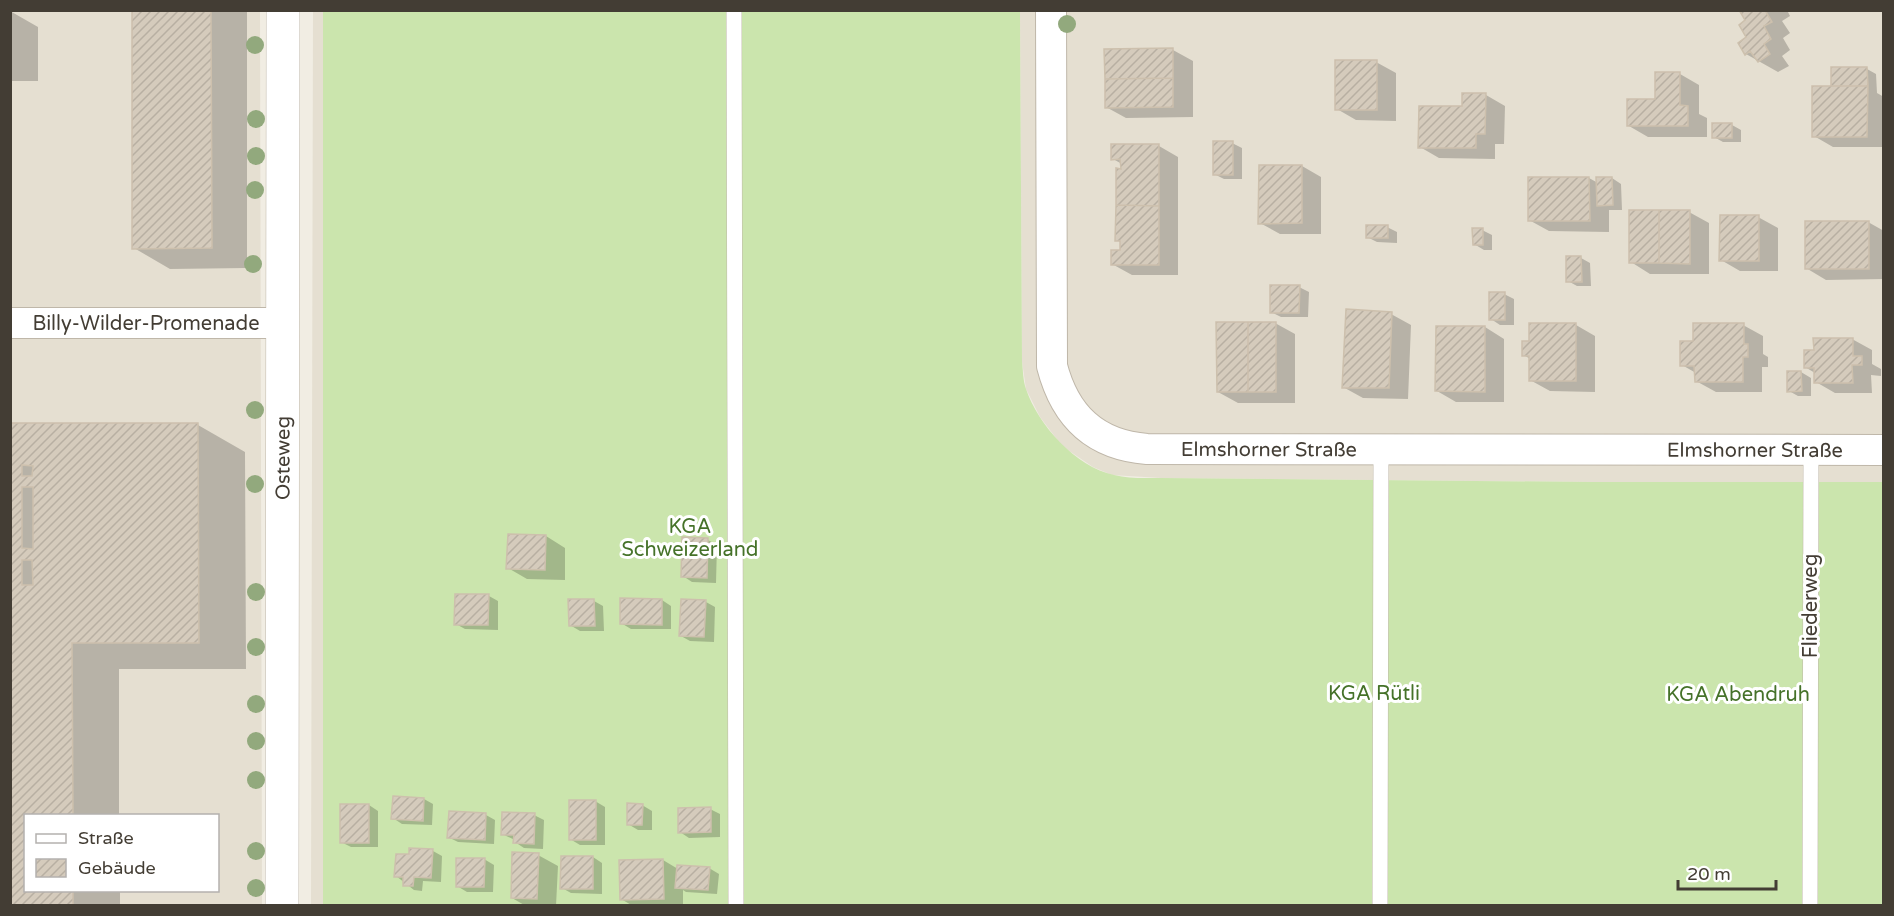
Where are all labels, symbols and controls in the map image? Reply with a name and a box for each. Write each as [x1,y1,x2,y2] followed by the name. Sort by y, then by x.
[32,312,260,336] street label: Billy-Wilder-Promenade
[271,416,296,500] street label: Osteweg
[1181,438,1357,462] street label: Elmshorner Straße
[1667,439,1843,463] street label: Elmshorner Straße
[622,515,758,562] park label: KGA Schweizerland
[1799,554,1823,658] street label: Fliederweg
[1328,682,1420,706] park label: KGA Rütli
[1666,683,1810,707] park label: KGA Abendruh
[24,814,219,892] legend
[78,827,134,849] text: Straße
[1678,853,1776,891] scale bar
[78,857,156,879] text: Gebäude
[1687,863,1731,885] text: 20 m

